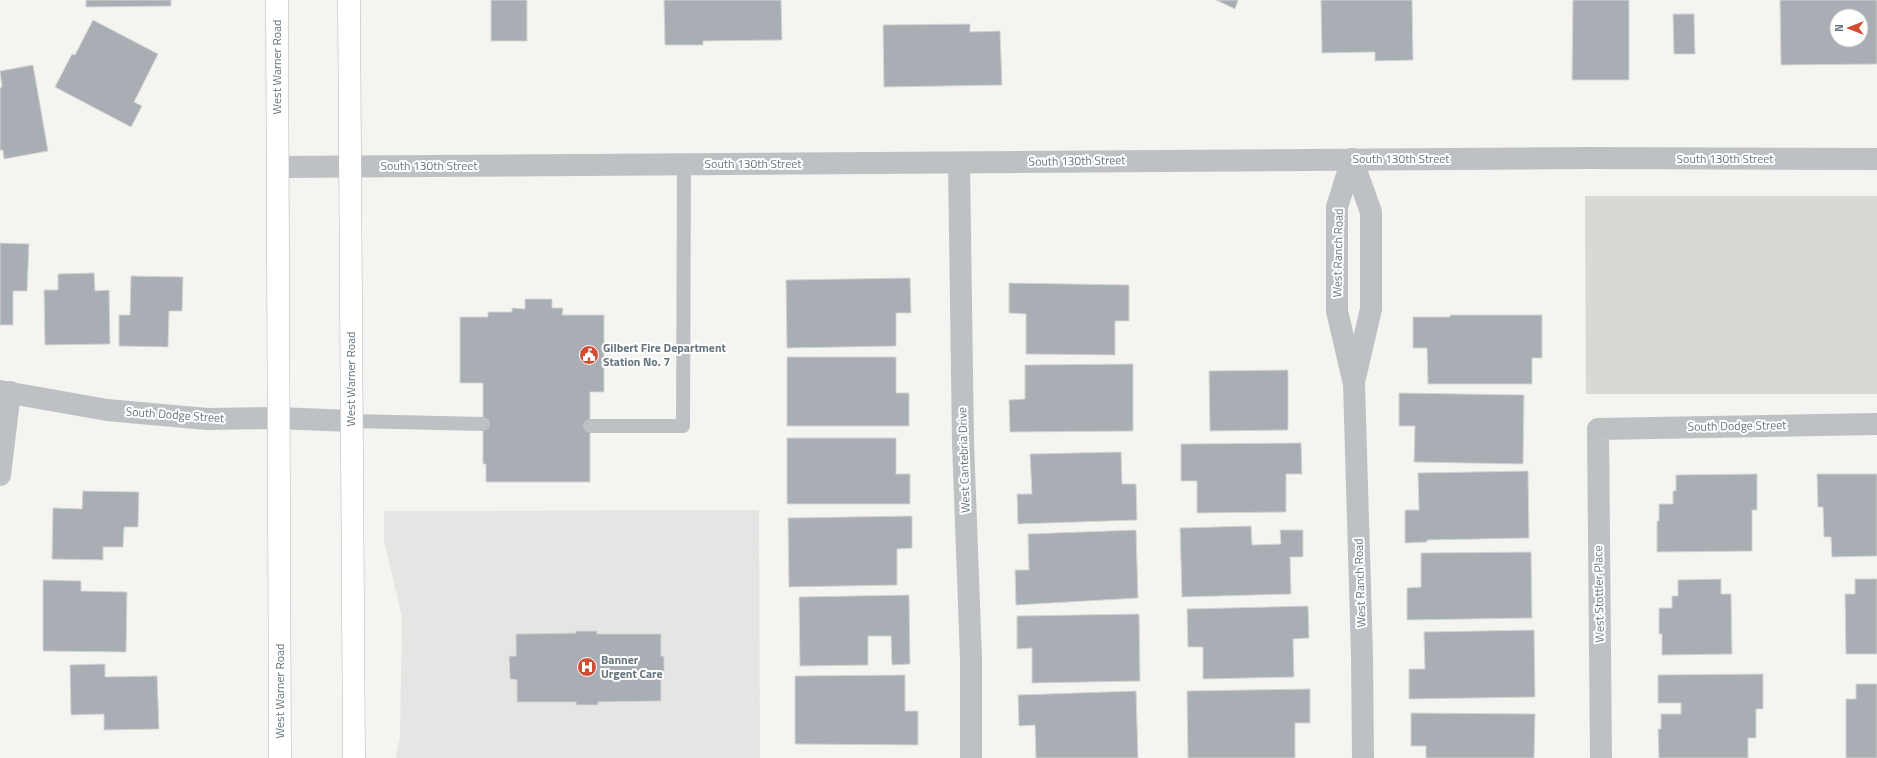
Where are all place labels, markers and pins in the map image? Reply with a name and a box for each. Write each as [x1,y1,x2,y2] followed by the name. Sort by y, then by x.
[603,338,727,371] place label: Gilbert Fire Department Station No. 7
[578,344,600,366] public building icon: Gilbert Fire Department Station No. 7
[601,650,663,683] place label: Banner Urgent Care
[576,656,598,678] hospital icon: Banner Urgent Care

